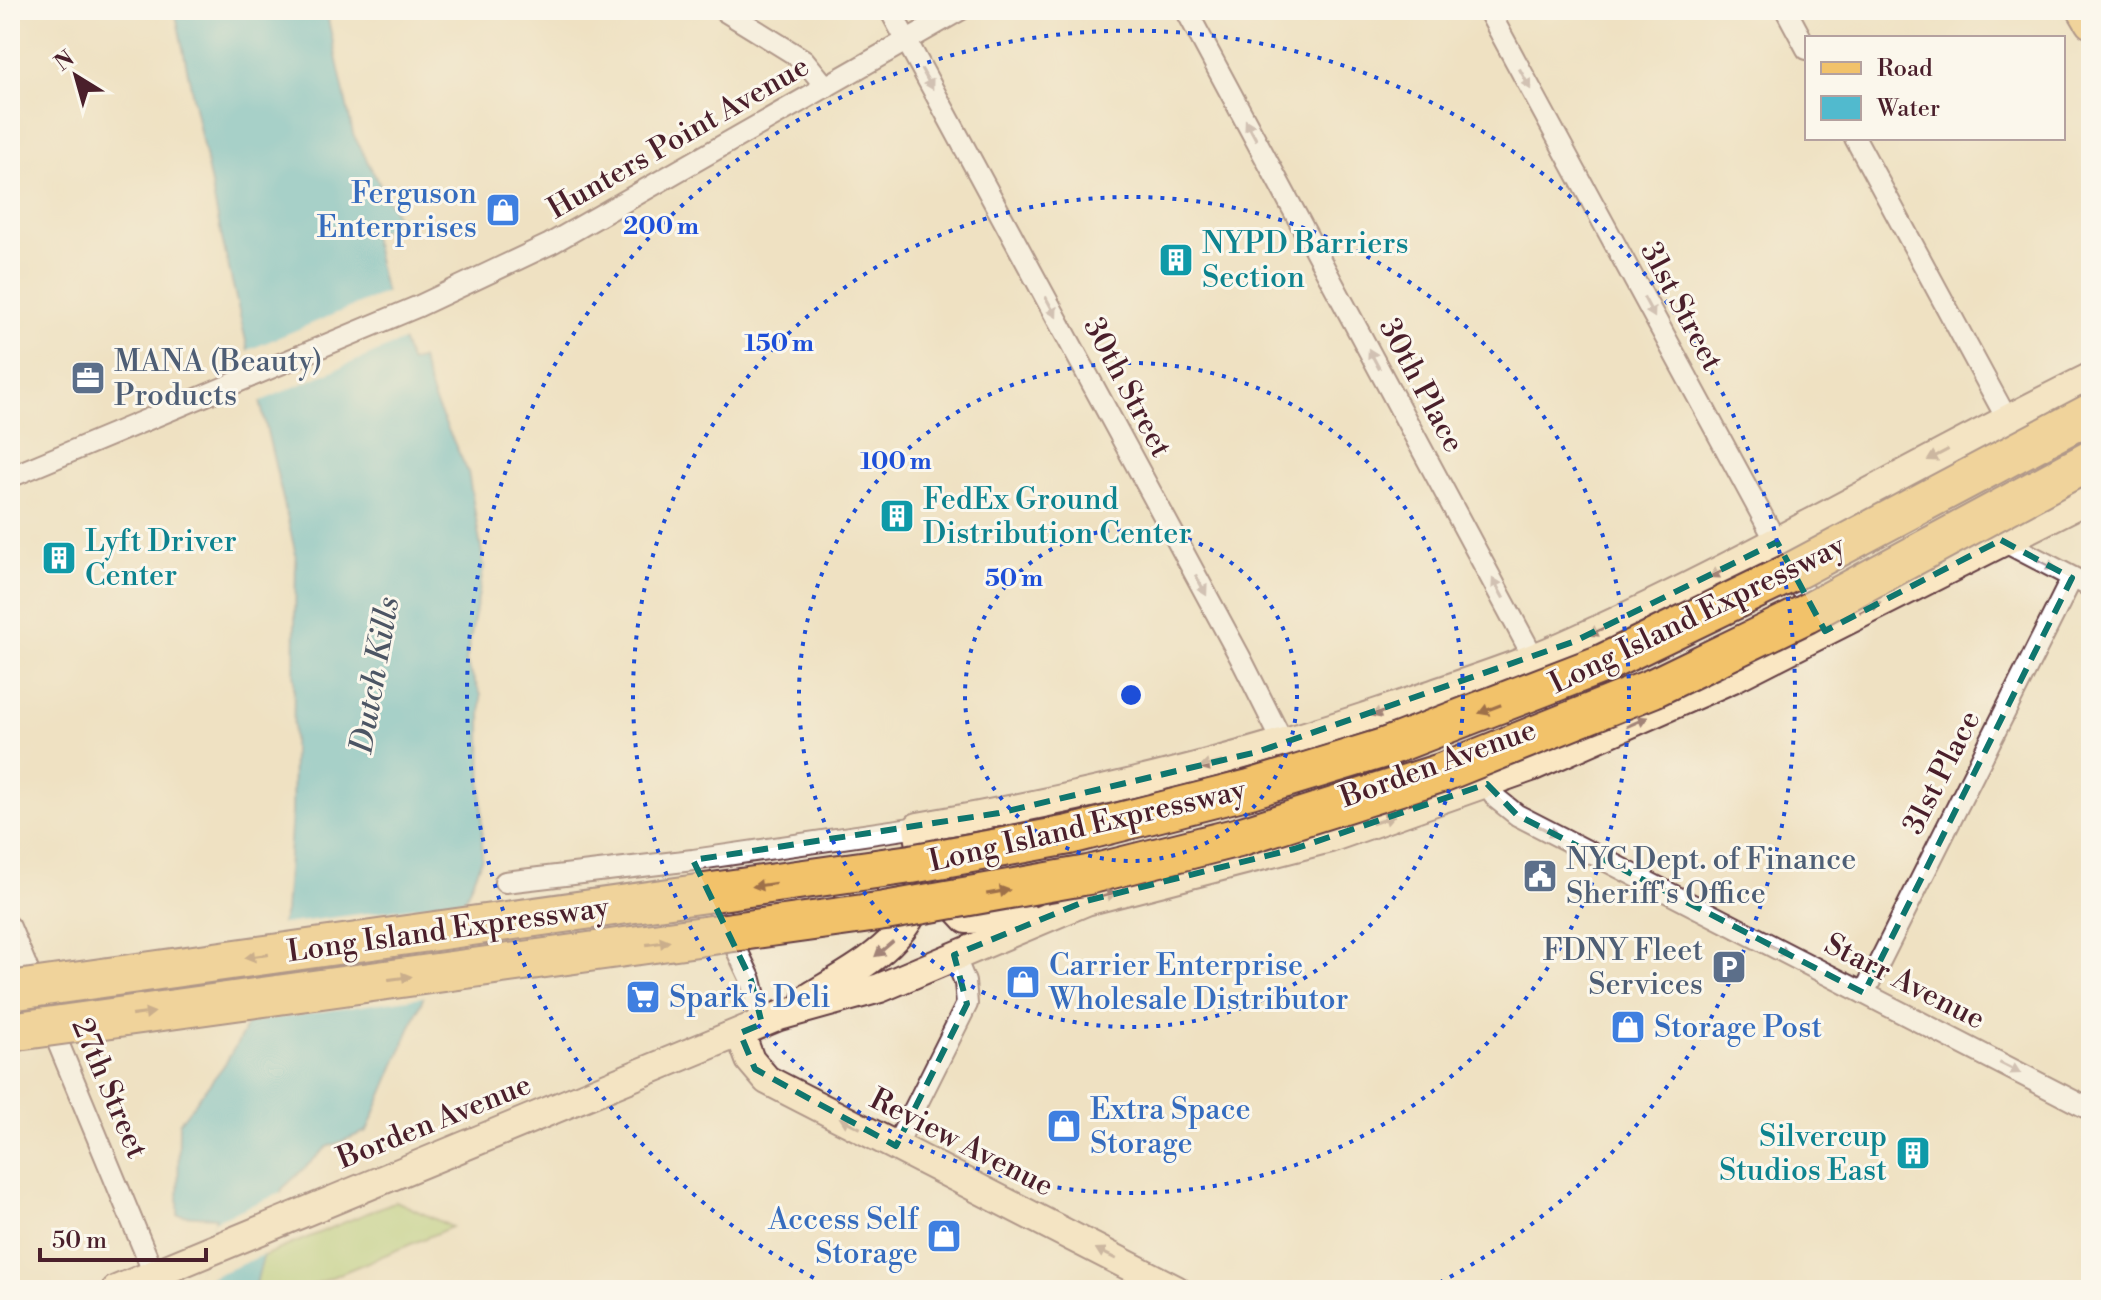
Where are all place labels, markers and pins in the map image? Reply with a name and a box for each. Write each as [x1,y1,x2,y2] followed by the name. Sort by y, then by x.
[317,175,477,247] place label: Ferguson Enterprises
[484,191,522,229] shop icon: Ferguson Enterprises
[1202,225,1409,297] place label: NYPD Barriers Section
[1157,241,1195,279] building icon: NYPD Barriers Section
[114,343,322,415] place label: MANA (Beauty) Products
[69,359,107,397] office icon: MANA (Beauty) Products
[923,481,1191,553] place label: FedEx Ground Distribution Center
[878,497,916,535] building icon: FedEx Ground Distribution Center
[85,523,237,595] place label: Lyft Driver Center
[40,539,78,577] building icon: Lyft Driver Center
[1117,681,1145,709] centre of rings
[1566,841,1856,913] place label: NYC Dept. of Finance Sheriff's Office
[1521,857,1559,895] public building icon: NYC Dept. of Finance Sheriff's Office
[1543,932,1703,1004] place label: FDNY Fleet Services
[1048,947,1348,1019] place label: Carrier Enterprise Wholesale Distributor
[1710,948,1748,986] parking icon: FDNY Fleet Services
[1004,963,1042,1001] shop icon: Carrier Enterprise Wholesale Distributor
[624,978,662,1016] supermarket icon: Spark's Deli
[669,979,830,1017] place label: Spark's Deli
[1609,1008,1647,1046] shop icon: Storage Post
[1654,1009,1823,1047] place label: Storage Post
[1090,1091,1251,1163] place label: Extra Space Storage
[1045,1107,1083,1145] shop icon: Extra Space Storage
[1719,1118,1887,1190] place label: Silvercup Studios East
[1894,1134,1932,1172] building icon: Silvercup Studios East
[767,1201,919,1273] place label: Access Self Storage
[925,1217,963,1255] shop icon: Access Self Storage

